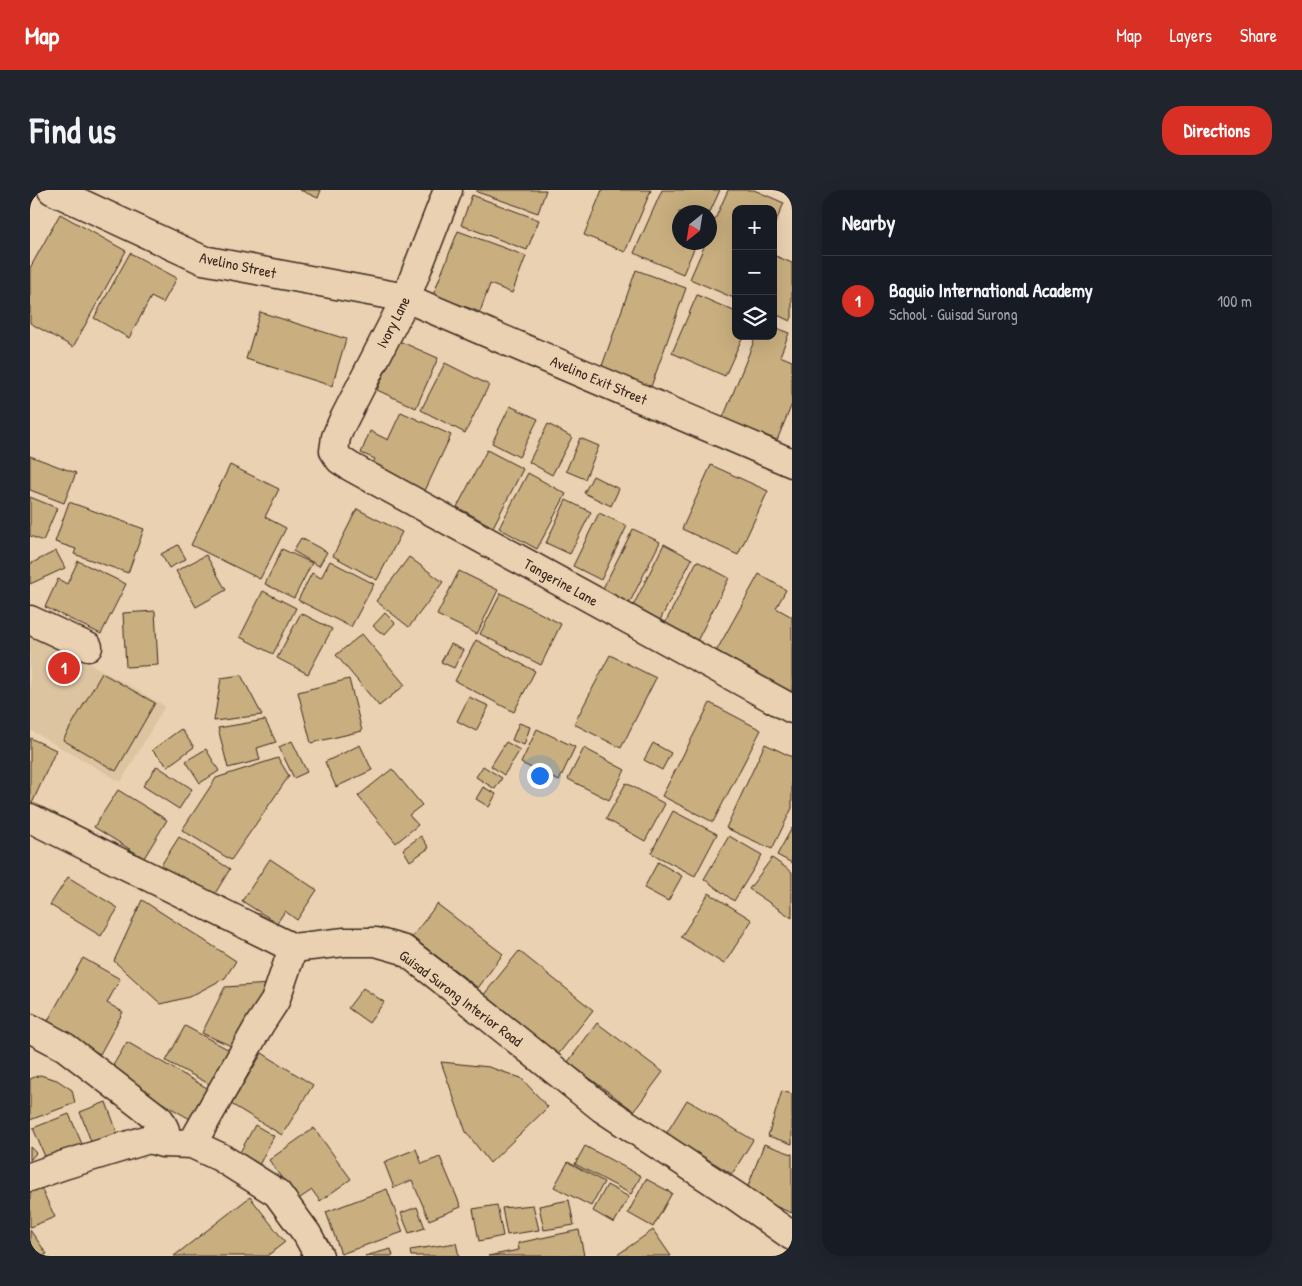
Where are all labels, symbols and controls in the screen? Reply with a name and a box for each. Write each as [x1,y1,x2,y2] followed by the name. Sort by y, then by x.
[25,19,59,51] text: Map
[1116,23,1142,48] text: Map
[1170,23,1212,48] text: Layers
[1240,23,1277,48] text: Share
[1162,106,1272,155] button: Directions
[30,107,116,154] text: Find us
[672,205,717,250] north arrow
[732,205,777,340] map controls
[732,205,777,250] button: +
[842,208,895,237] text: Nearby
[198,247,279,284] street label: Avelino Street
[732,250,777,295] button: −
[889,277,1093,303] text: Baguio International Academy
[855,290,861,312] text: 1
[1217,290,1252,312] text: 100 m
[371,293,415,351] street label: Ivory Lane
[732,295,777,340] button: layers
[889,303,1018,325] text: School · Guisad Surong
[547,350,651,410] street label: Avelino Exit Street
[520,553,602,611] street label: Tangerine Lane
[48,649,80,687] pin: 1
[527,763,553,789] your location
[395,945,527,1051] street label: Guisad Surong Interior Road

